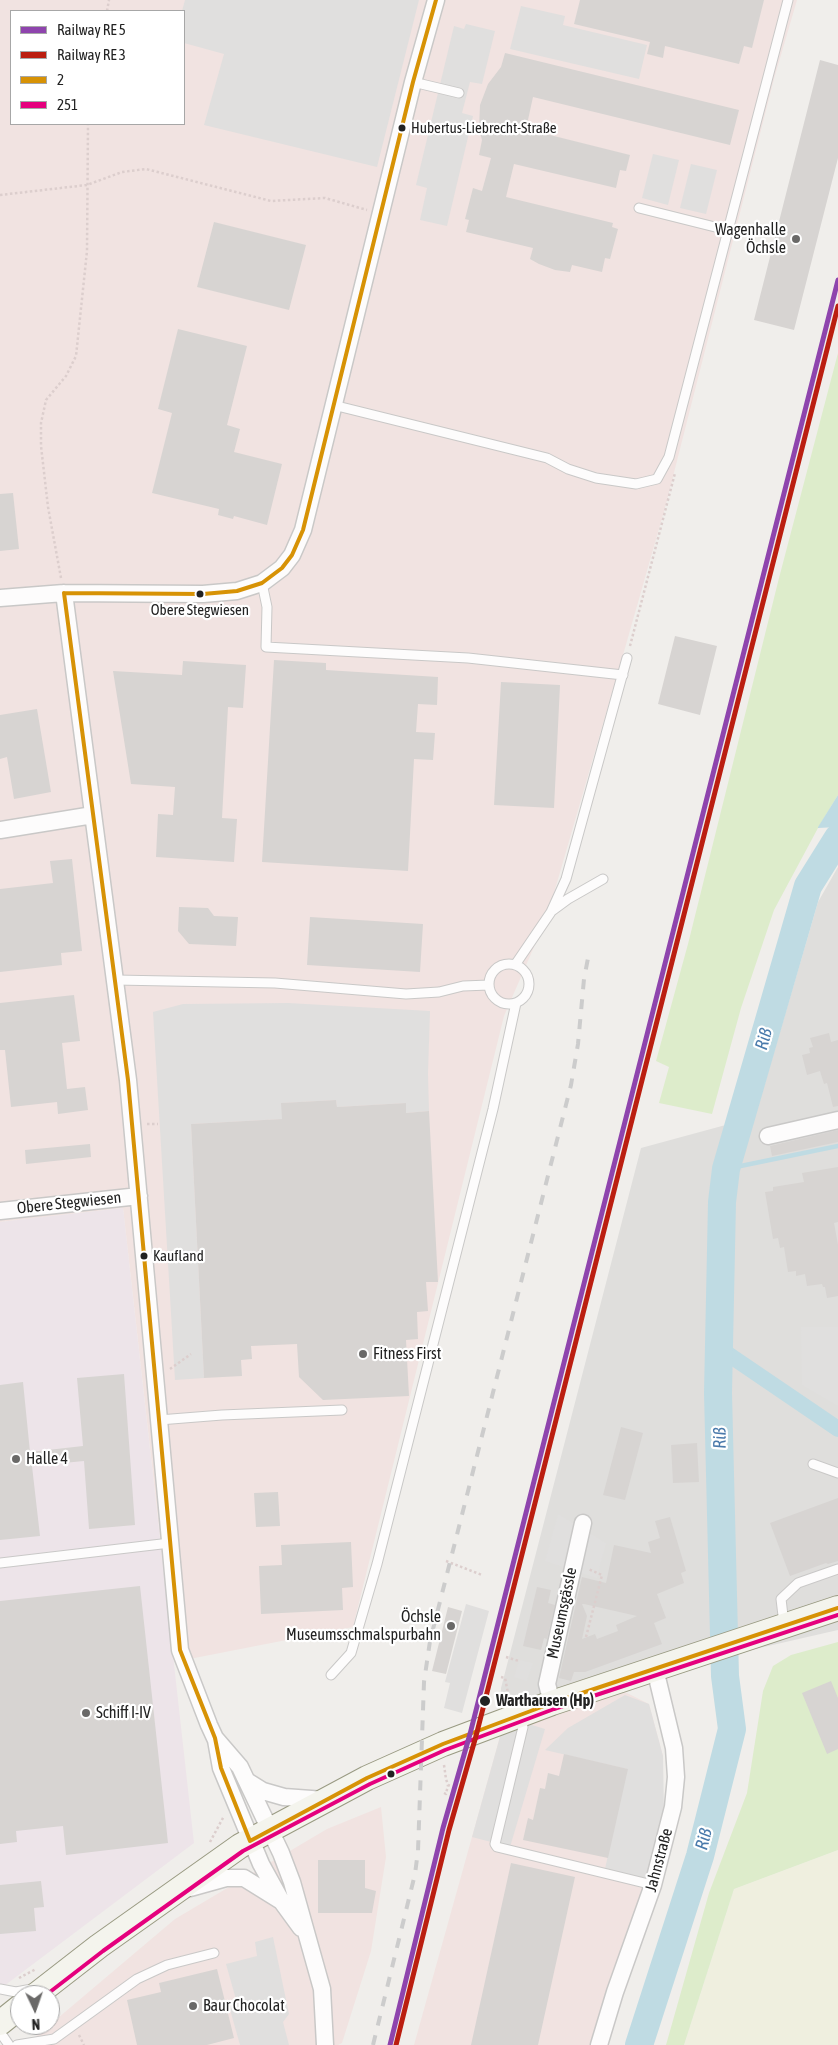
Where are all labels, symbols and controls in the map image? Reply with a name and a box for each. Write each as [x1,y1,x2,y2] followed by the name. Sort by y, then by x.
[10,10,185,125] legend
[57,21,126,38] text: Railway RE 5
[57,46,126,63] text: Railway RE 3
[57,71,64,88] text: 2
[57,96,78,113] text: 251
[411,119,557,137] place label: Hubertus-Liebrecht-Straße
[397,123,407,133] marker: Hubertus-Liebrecht-Straße
[715,220,786,258] place label: Wagenhalle Öchsle
[790,233,802,245] marker: Wagenhalle Öchsle
[195,589,205,599] marker: Obere Stegwiesen
[151,601,249,619] place label: Obere Stegwiesen
[751,1026,777,1052] water label: Riß
[16,1188,122,1218] street label: Obere Stegwiesen
[153,1247,204,1265] place label: Kaufland
[139,1251,149,1261] marker: Kaufland
[373,1344,441,1364] place label: Fitness First
[357,1348,369,1360] marker: Fitness First
[709,1427,731,1449] water label: Riß
[26,1449,68,1469] place label: Halle 4
[10,1453,22,1465] marker: Halle 4
[543,1566,581,1660] street label: Museumsgässle
[286,1607,441,1645] place label: Öchsle Museumsschmalspurbahn
[445,1620,457,1632] marker: Öchsle Museumsschmalspurbahn
[496,1691,594,1711] place label: Warthausen (Hp)
[478,1694,492,1708] marker: Warthausen (Hp)
[96,1703,151,1723] place label: Schiff I-IV
[80,1707,92,1719] marker: Schiff I-IV
[386,1769,396,1779] unlabelled marker
[641,1826,677,1894] street label: Jahnstraße
[691,1826,717,1852] water label: Riß
[10,1985,60,2035] north arrow
[203,1996,285,2016] place label: Baur Chocolat
[187,2000,199,2012] marker: Baur Chocolat
[31,2016,40,2032] text: N

